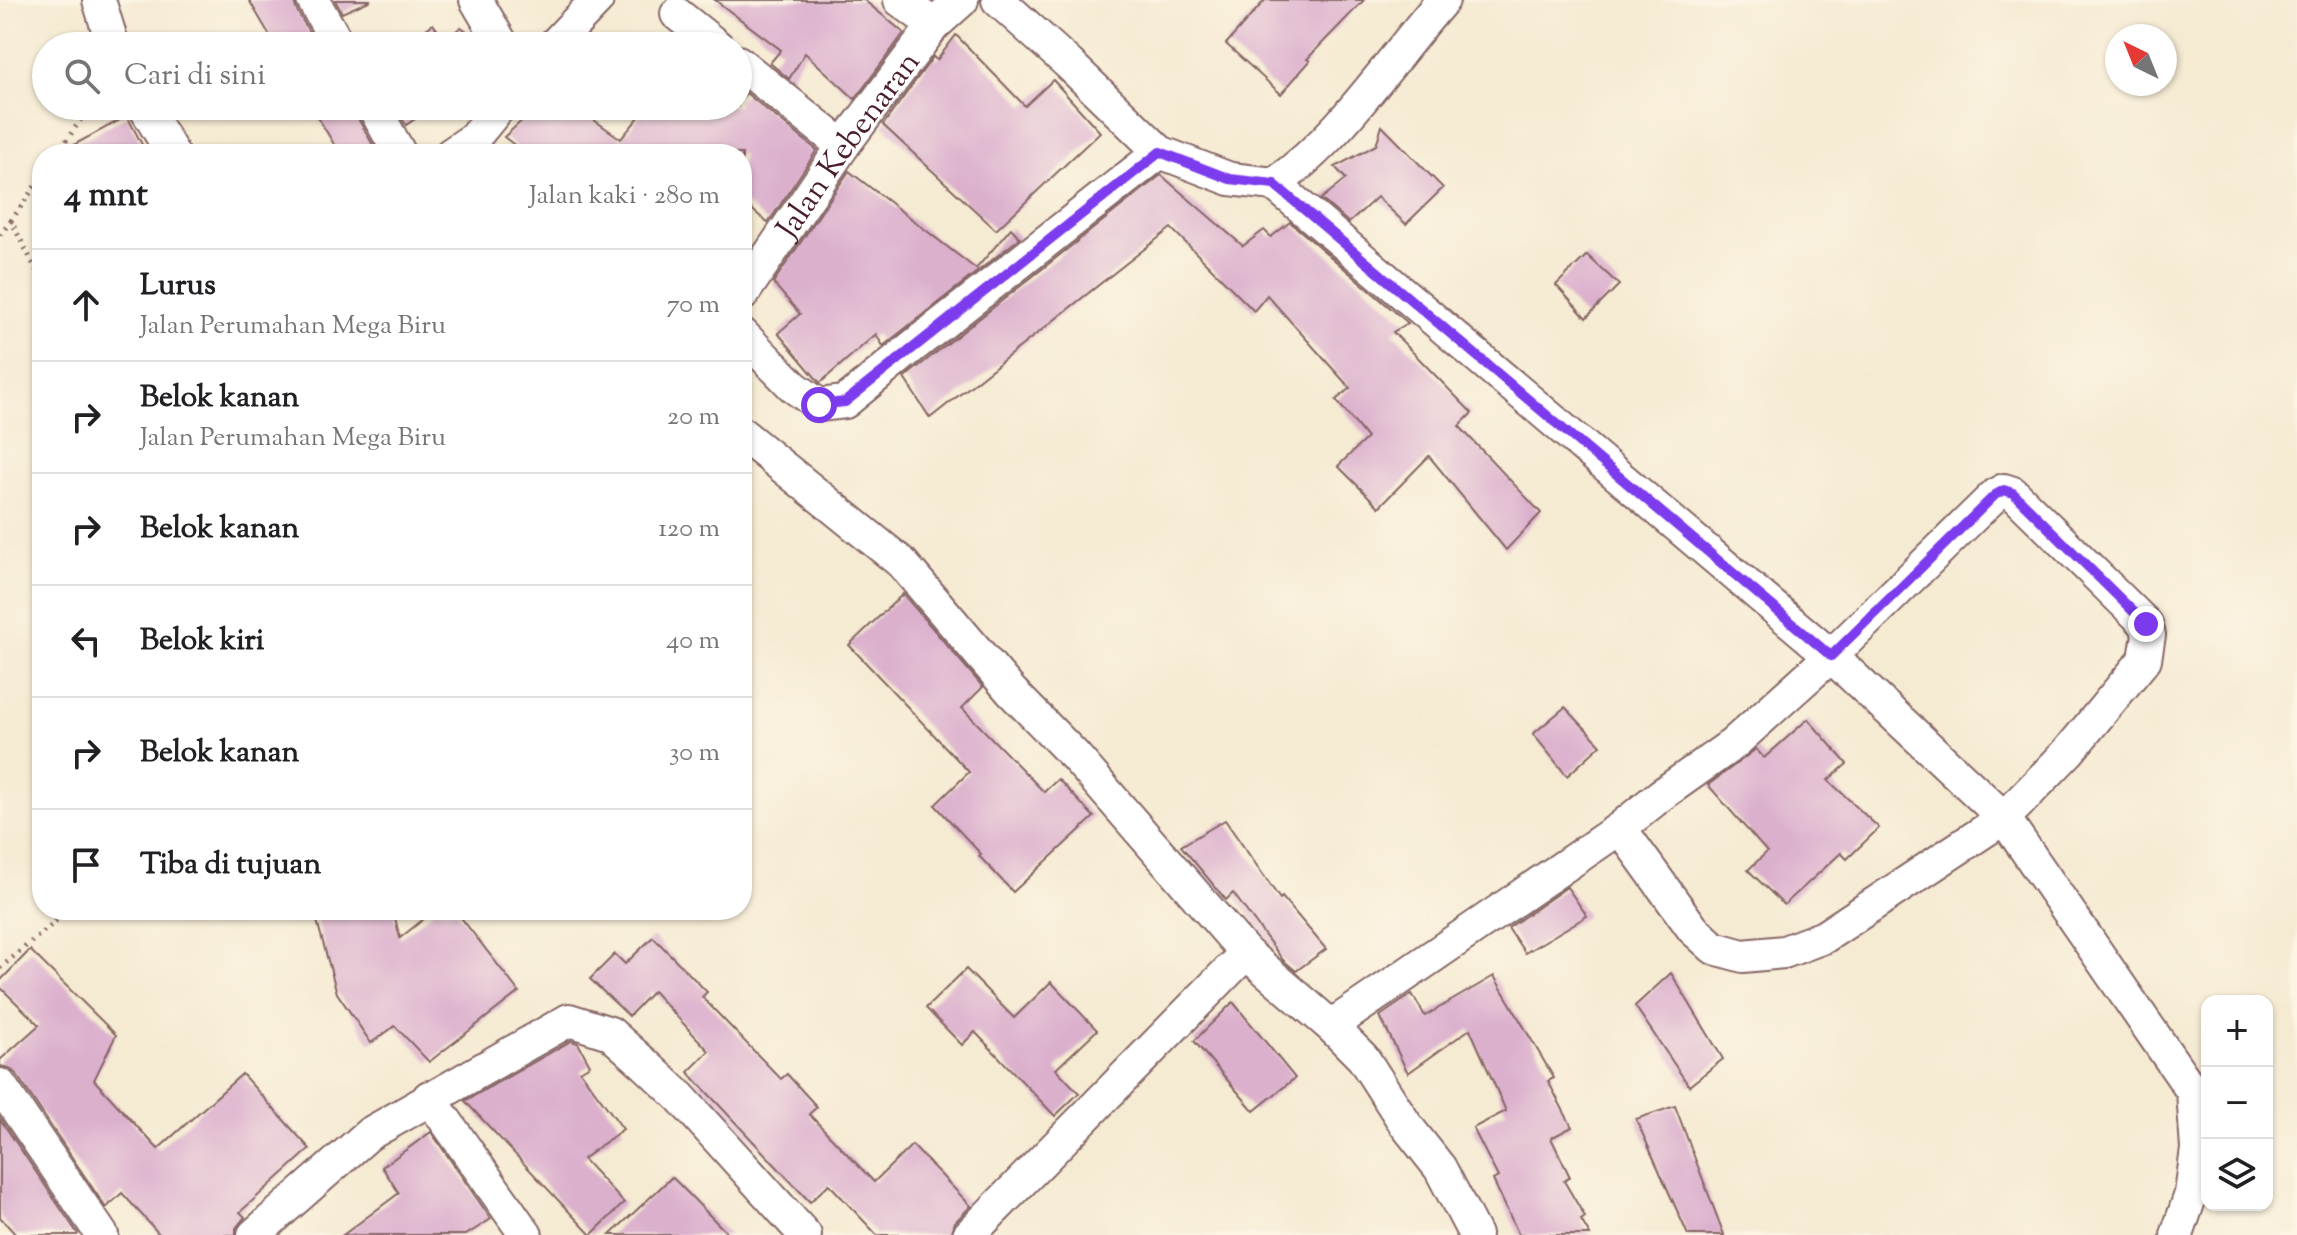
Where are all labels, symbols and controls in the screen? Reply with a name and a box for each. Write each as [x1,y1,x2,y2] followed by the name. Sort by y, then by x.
[2105,24,2177,96] north arrow
[32,32,752,120] search box
[765,42,933,251] street label: Jalan Kebenaran
[60,54,104,98] icon: search
[124,55,266,98] text: Cari di sini
[64,172,148,221] text: 4 mnt
[529,178,720,215] text: Jalan kaki · 280 m
[140,265,216,308] text: Lurus
[64,283,108,327] icon: ahead
[667,287,720,324] text: 70 m
[140,308,446,345] text: Jalan Perumahan Mega Biru
[140,377,299,420] text: Belok kanan
[801,387,837,423] route start
[64,395,108,439] icon: right
[667,399,720,436] text: 20 m
[140,420,446,457] text: Jalan Perumahan Mega Biru
[64,507,108,551] icon: right
[140,508,299,551] text: Belok kanan
[658,511,720,548] text: 120 m
[2128,606,2164,642] route end
[64,619,108,663] icon: left
[140,620,264,663] text: Belok kiri
[666,623,720,660] text: 40 m
[64,731,108,775] icon: right
[140,732,299,775] text: Belok kanan
[669,735,720,772] text: 30 m
[64,843,108,887] icon: arrive
[140,844,321,887] text: Tiba di tujuan
[2201,995,2273,1211] map controls
[2201,995,2273,1067] button: +
[2201,1067,2273,1139] button: −
[2201,1139,2273,1211] button: layers

